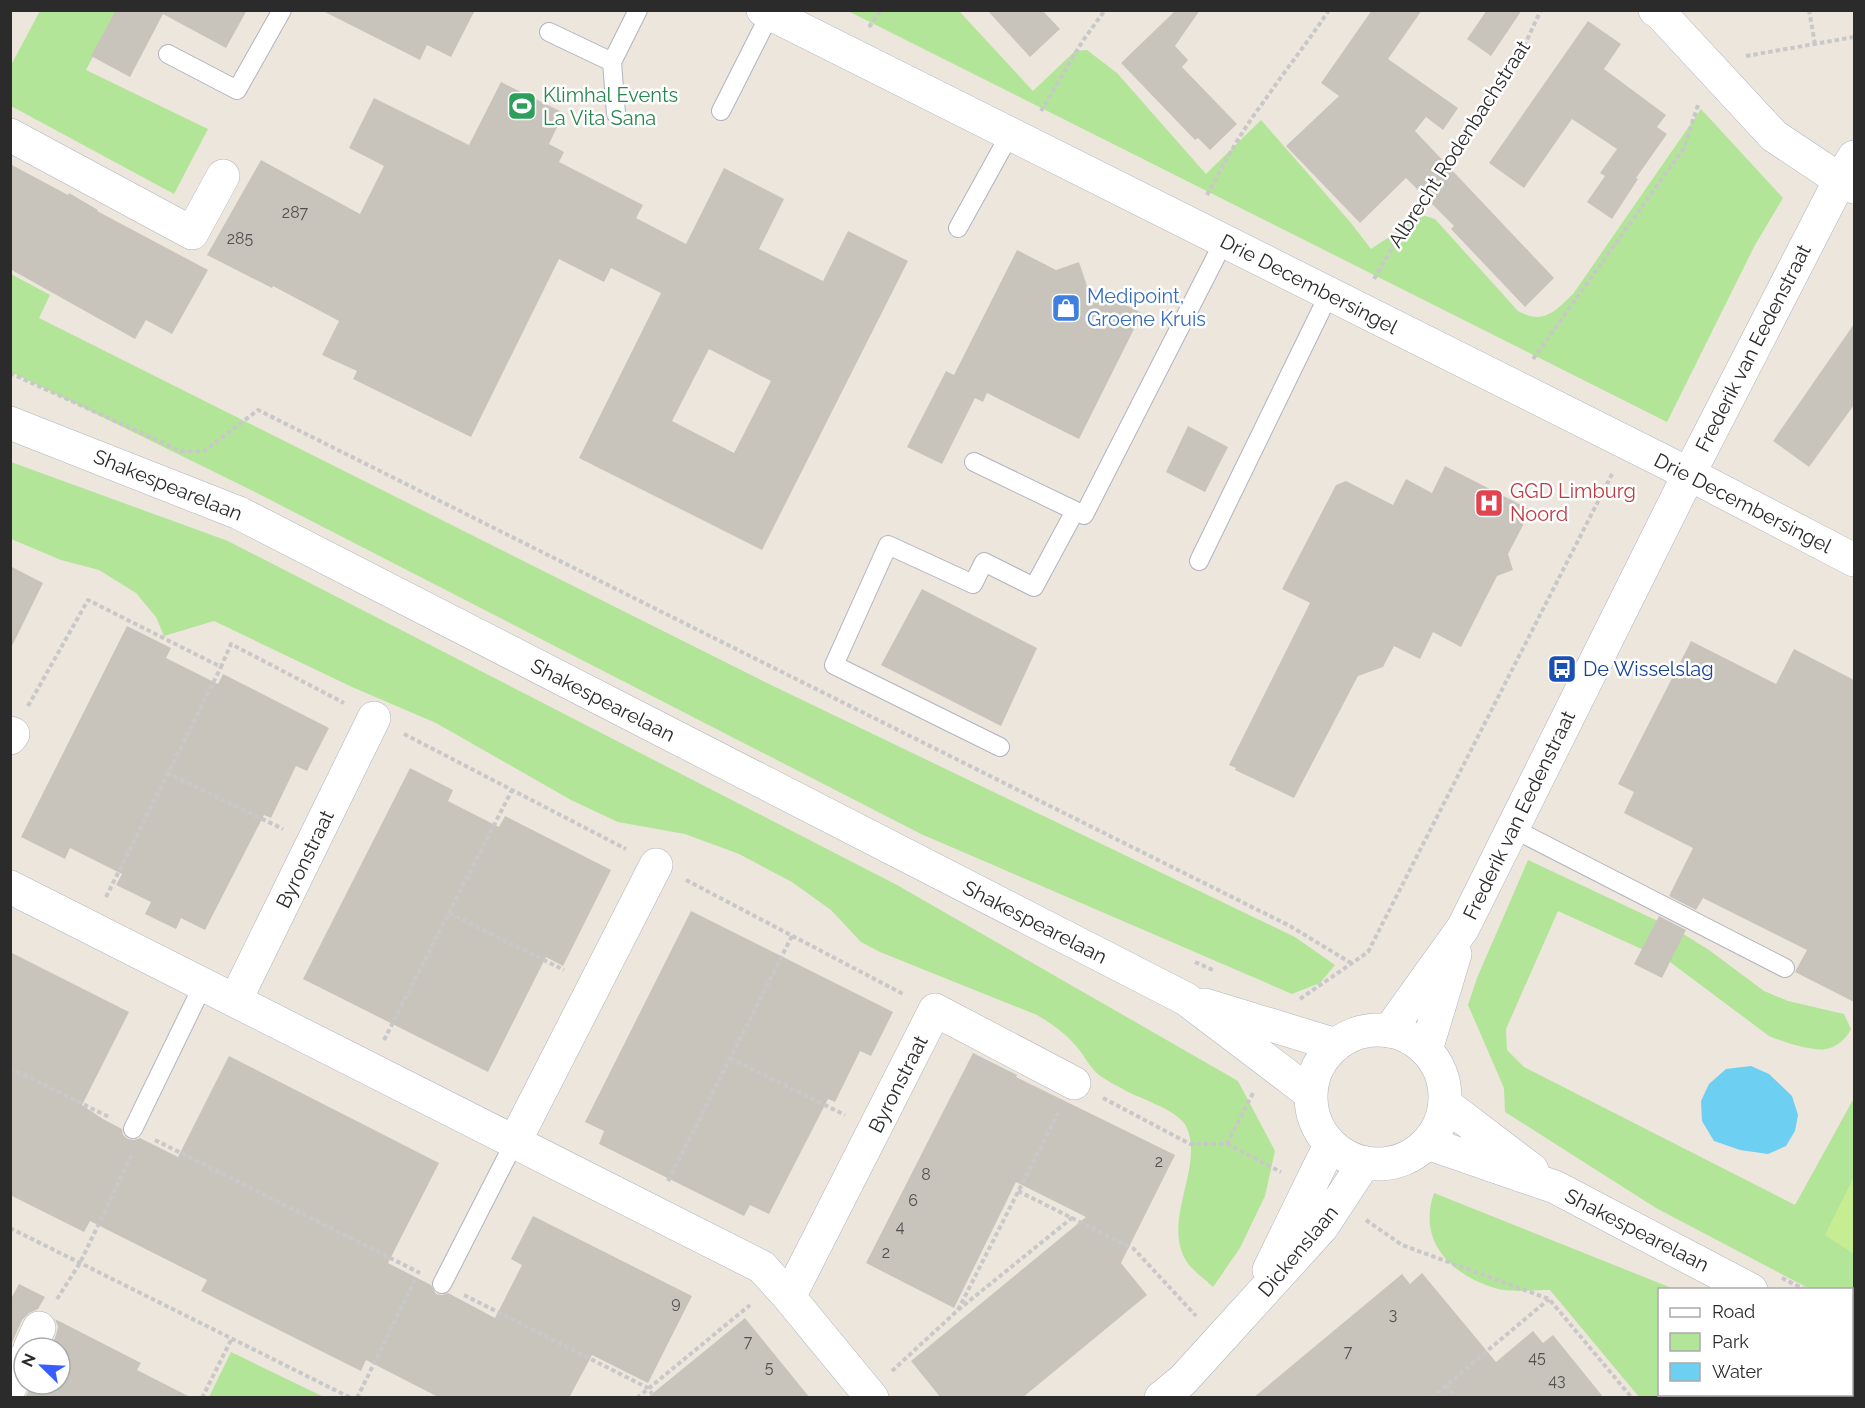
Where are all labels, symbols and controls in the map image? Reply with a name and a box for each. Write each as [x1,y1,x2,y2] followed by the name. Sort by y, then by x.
[1383,36,1535,252] street label: Albrecht Rodenbachstraat
[543,83,678,130] place label: Klimhal Events La Vita Sana
[506,90,538,122] sports icon: Klimhal Events La Vita Sana
[282,203,309,222] house number: 287
[227,229,254,248] house number: 285
[1216,229,1402,339] street label: Drie Decembersingel
[1690,240,1816,456] street label: Frederik van Eedenstraat
[1087,284,1206,331] place label: Medipoint, Groene Kruis
[1050,292,1082,324] shop icon: Medipoint, Groene Kruis
[90,444,246,526] street label: Shakespearelaan
[1650,448,1836,558] street label: Drie Decembersingel
[1510,479,1636,526] place label: GGD Limburg Noord
[1473,487,1505,519] hospital icon: GGD Limburg Noord
[527,653,679,747] street label: Shakespearelaan
[1546,653,1578,685] bus stop icon: De Wisselslag
[1583,657,1714,681] place label: De Wisselslag
[1458,706,1580,923] street label: Frederik van Eedenstraat
[271,806,339,912] street label: Byronstraat
[959,875,1111,969] street label: Shakespearelaan
[863,1031,933,1137] street label: Byronstraat
[1155,1152,1163,1171] house number: 2
[921,1165,931,1184] house number: 8
[1561,1183,1713,1277] street label: Shakespearelaan
[908,1191,918,1210] house number: 6
[1253,1201,1343,1301] street label: Dickenslaan
[896,1217,905,1236] house number: 4
[882,1243,890,1262] house number: 2
[1658,1288,1853,1396] legend
[671,1293,681,1312] house number: 9
[1712,1301,1755,1322] text: Road
[1389,1305,1397,1324] house number: 3
[1712,1331,1749,1352] text: Park
[744,1332,753,1351] house number: 7
[12,1336,72,1396] north arrow
[1344,1342,1353,1361] house number: 7
[1528,1348,1546,1367] house number: 45
[18,1351,40,1370] text: N
[765,1358,774,1377] house number: 5
[1712,1361,1763,1382] text: Water
[1548,1371,1566,1390] house number: 43

